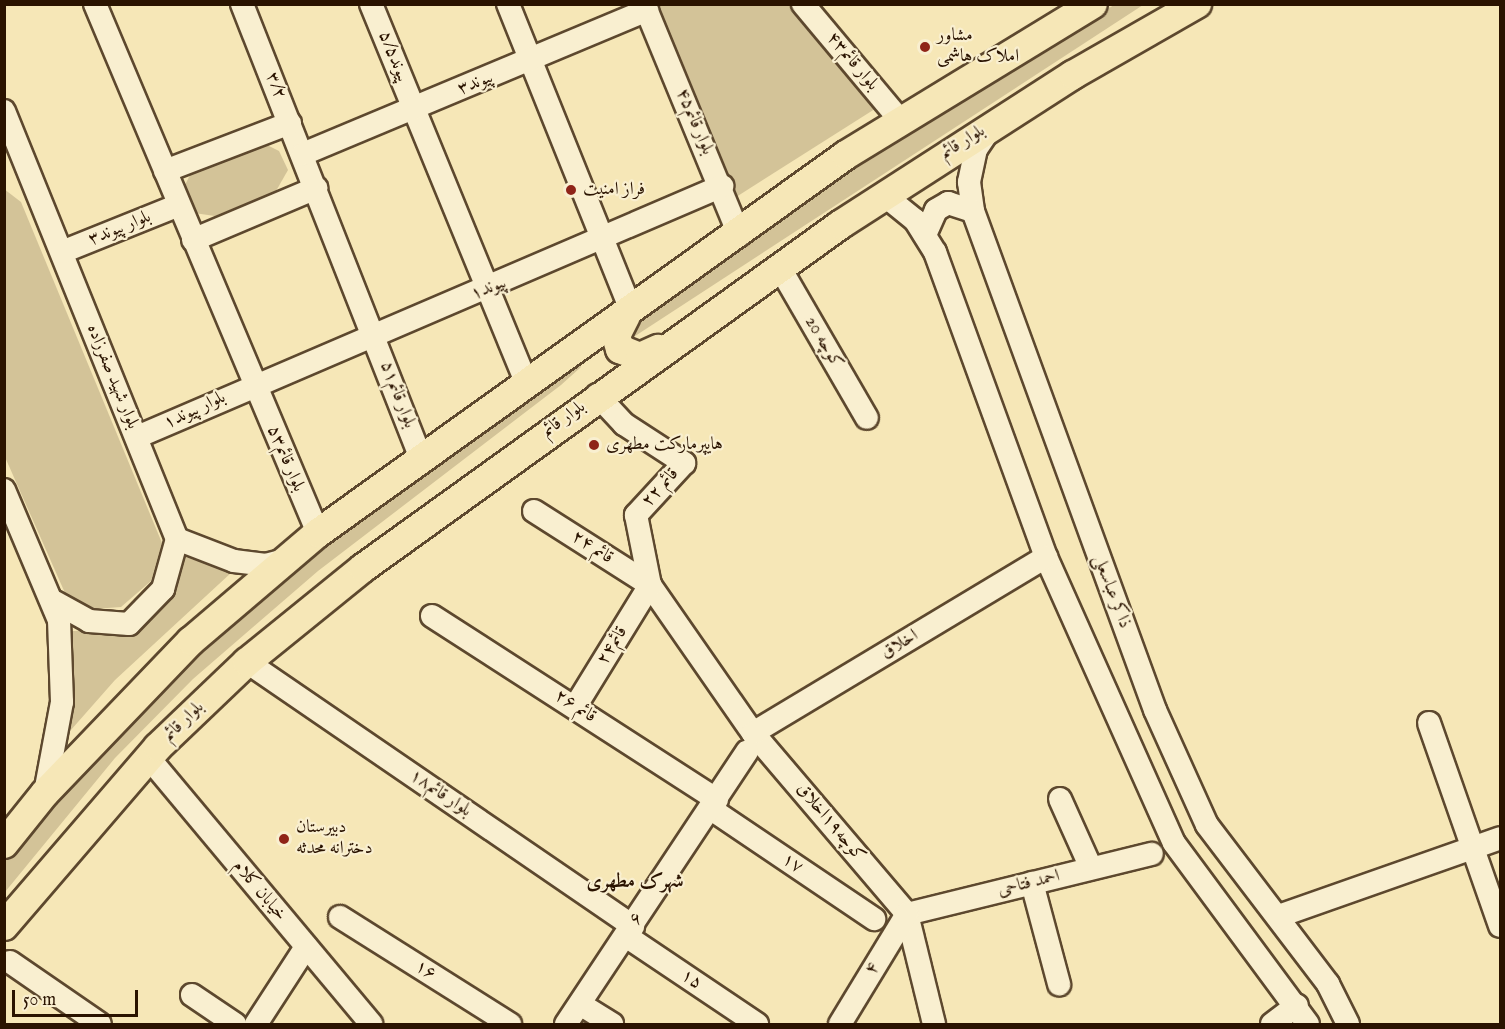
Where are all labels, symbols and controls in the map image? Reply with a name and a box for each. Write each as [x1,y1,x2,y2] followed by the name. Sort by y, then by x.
[937,26,1019,68] place label: مشاور املاک هاشمی
[373,28,413,86] street label: پیوند۵/۵
[821,28,883,96] street label: بلوار قائم۴۳
[918,40,932,54] marker: مشاور املاک هاشمی
[455,67,497,101] street label: پیوند۳
[260,69,290,103] street label: ۳/۲
[670,86,718,158] street label: بلوار قائم۴۵
[937,121,989,165] street label: بلوار قائم
[583,179,645,201] place label: فراز امنیت
[564,183,578,197] marker: فراز امنیت
[86,207,154,251] street label: بلوار پیوند۳
[468,272,510,306] street label: پیوند۱
[799,313,847,373] street label: کوچه 20
[81,321,143,433] street label: بلوار شهید صفرزاده
[374,358,420,432] street label: بلوار قائم۵۱
[161,387,229,435] street label: بلوار پیوند۱
[538,397,590,443] street label: بلوار قائم
[261,423,309,495] street label: بلوار قائم۵۳
[606,434,723,456] place label: هایپرمارکت مطهری
[587,438,601,452] marker: هایپرمارکت مطهری
[638,464,684,512] street label: قائم ۲۲
[567,527,617,569] street label: ۲۴ قائم
[1087,552,1135,632] street label: ذاکر عباسعلی
[593,623,633,669] street label: قائم۲۴
[877,626,923,664] street label: اخلاق
[550,686,600,728] street label: قائم ۲۶
[159,697,209,747] street label: بلوار قائم
[405,765,475,823] street label: بلوار قائم۱۸
[791,779,869,867] street label: کوچه۱۹اخلاق
[296,818,373,860] place label: دبیرستان دخترانه محدثه
[277,832,291,846] marker: دبیرستان دخترانه محدثه
[777,849,807,879] street label: ۱۷
[227,856,291,926] street label: خیابان کلام
[996,866,1062,902] street label: احمد فتاحی
[586,869,684,893] district label: شهرک مطهری
[625,909,649,929] street label: ۶
[410,956,440,986] street label: ۱۶
[861,959,885,979] street label: ۴
[676,965,706,995] street label: ۱۵
[15,978,141,1016] scale bar
[23,989,56,1012] text: 50 m

